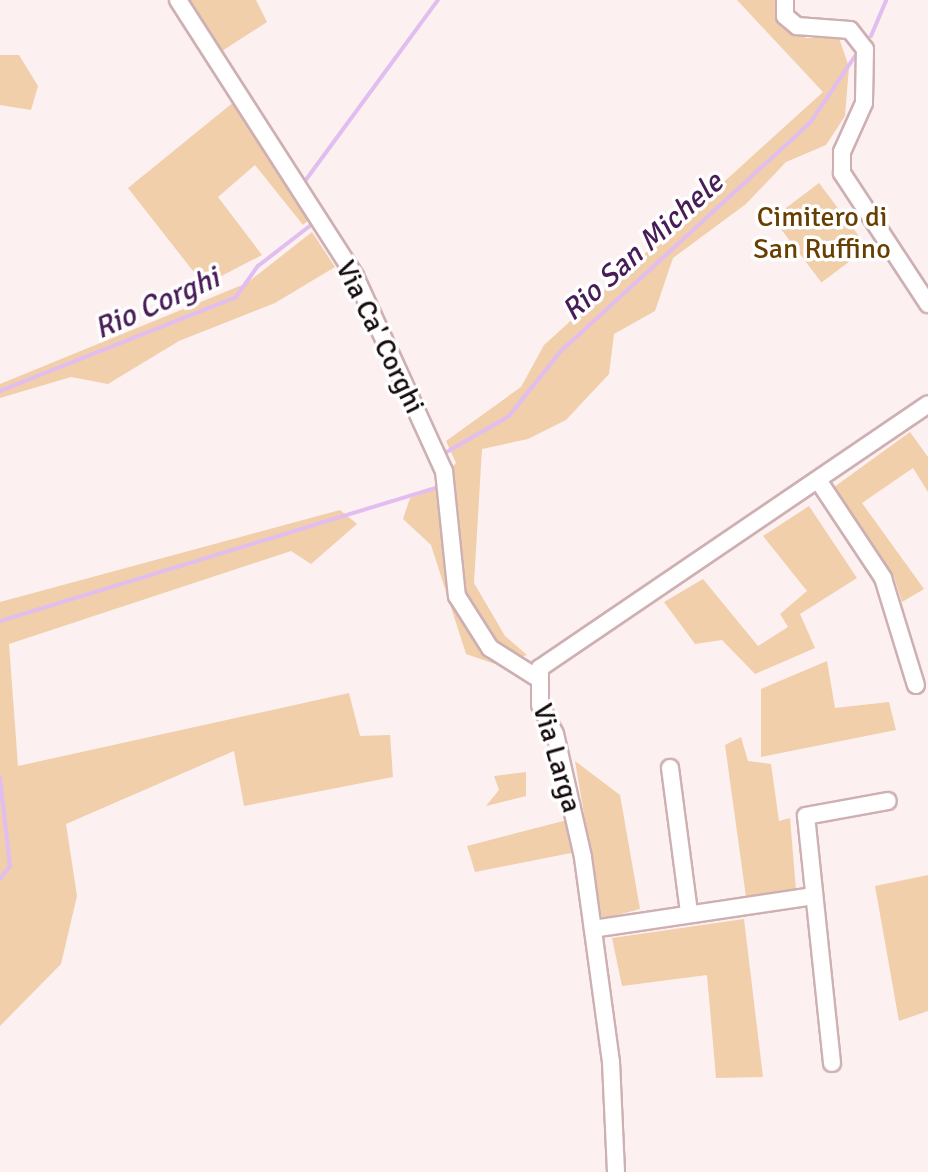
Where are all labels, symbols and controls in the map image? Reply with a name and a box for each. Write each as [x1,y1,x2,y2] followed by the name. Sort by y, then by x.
[555,165,731,329] water label: Rio San Michele
[753,200,891,266] park label: Cimitero di San Ruffino
[329,255,431,419] street label: Via Ca' Corghi
[89,261,225,347] water label: Rio Corghi
[525,700,589,816] street label: Via Larga

